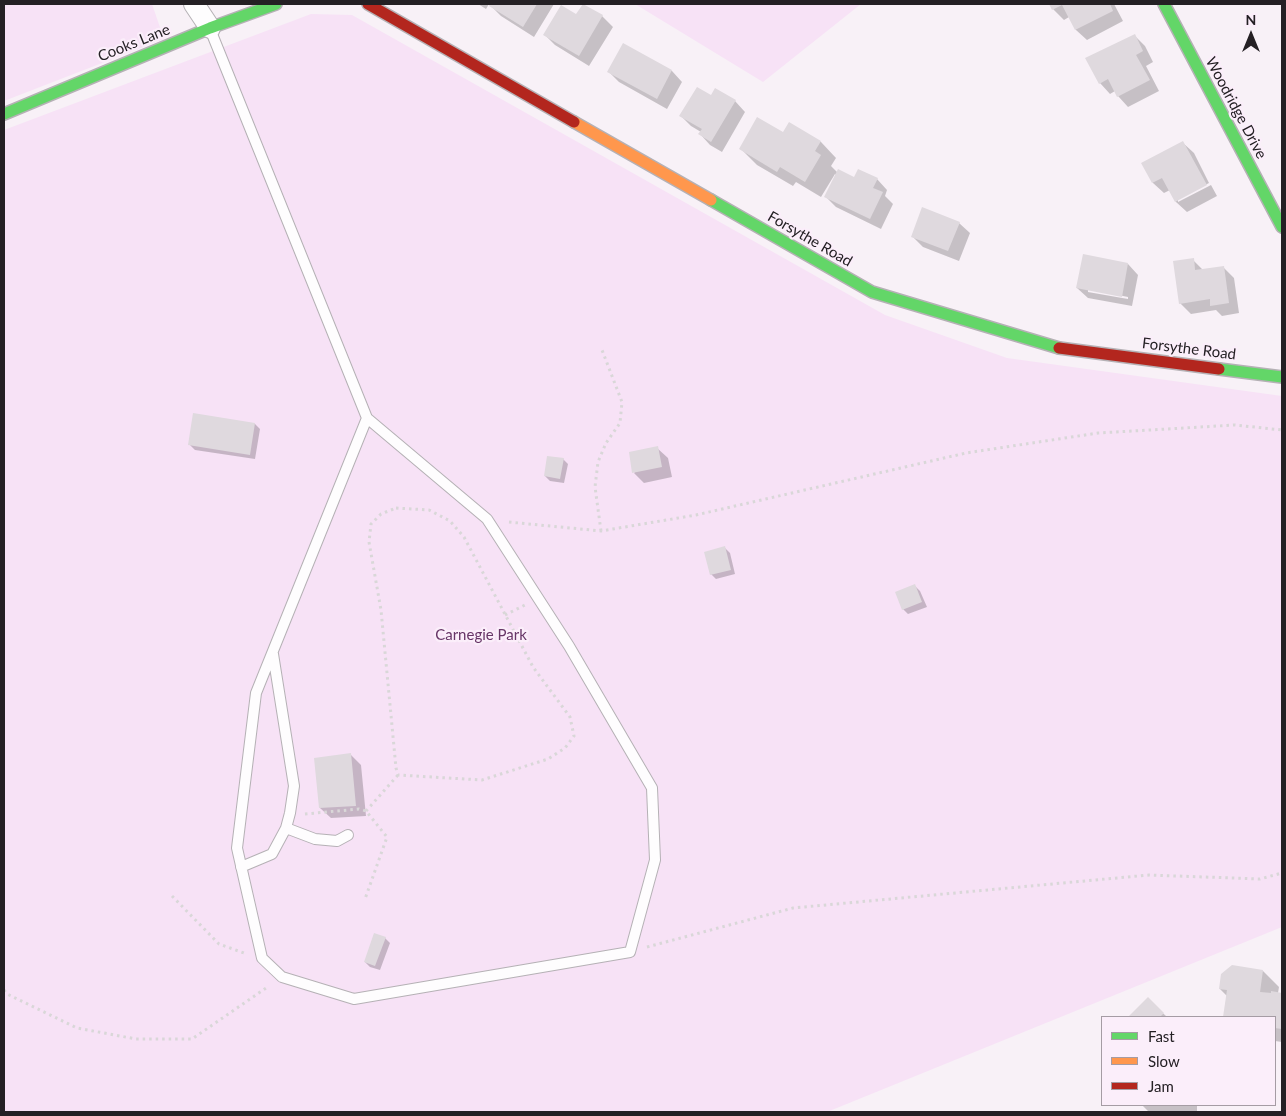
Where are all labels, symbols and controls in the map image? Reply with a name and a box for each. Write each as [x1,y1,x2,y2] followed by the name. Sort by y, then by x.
[1226,10,1276,60] north arrow
[1246,11,1256,28] text: N
[95,20,173,66] street label: Cooks Lane
[1202,54,1270,162] street label: Woodridge Drive
[765,208,855,270] street label: Forsythe Road
[1141,334,1237,364] street label: Forsythe Road
[435,626,527,644] park label: Carnegie Park
[1101,1016,1276,1106] legend
[1148,1027,1175,1045] text: Fast
[1148,1052,1180,1070] text: Slow
[1148,1077,1174,1095] text: Jam

